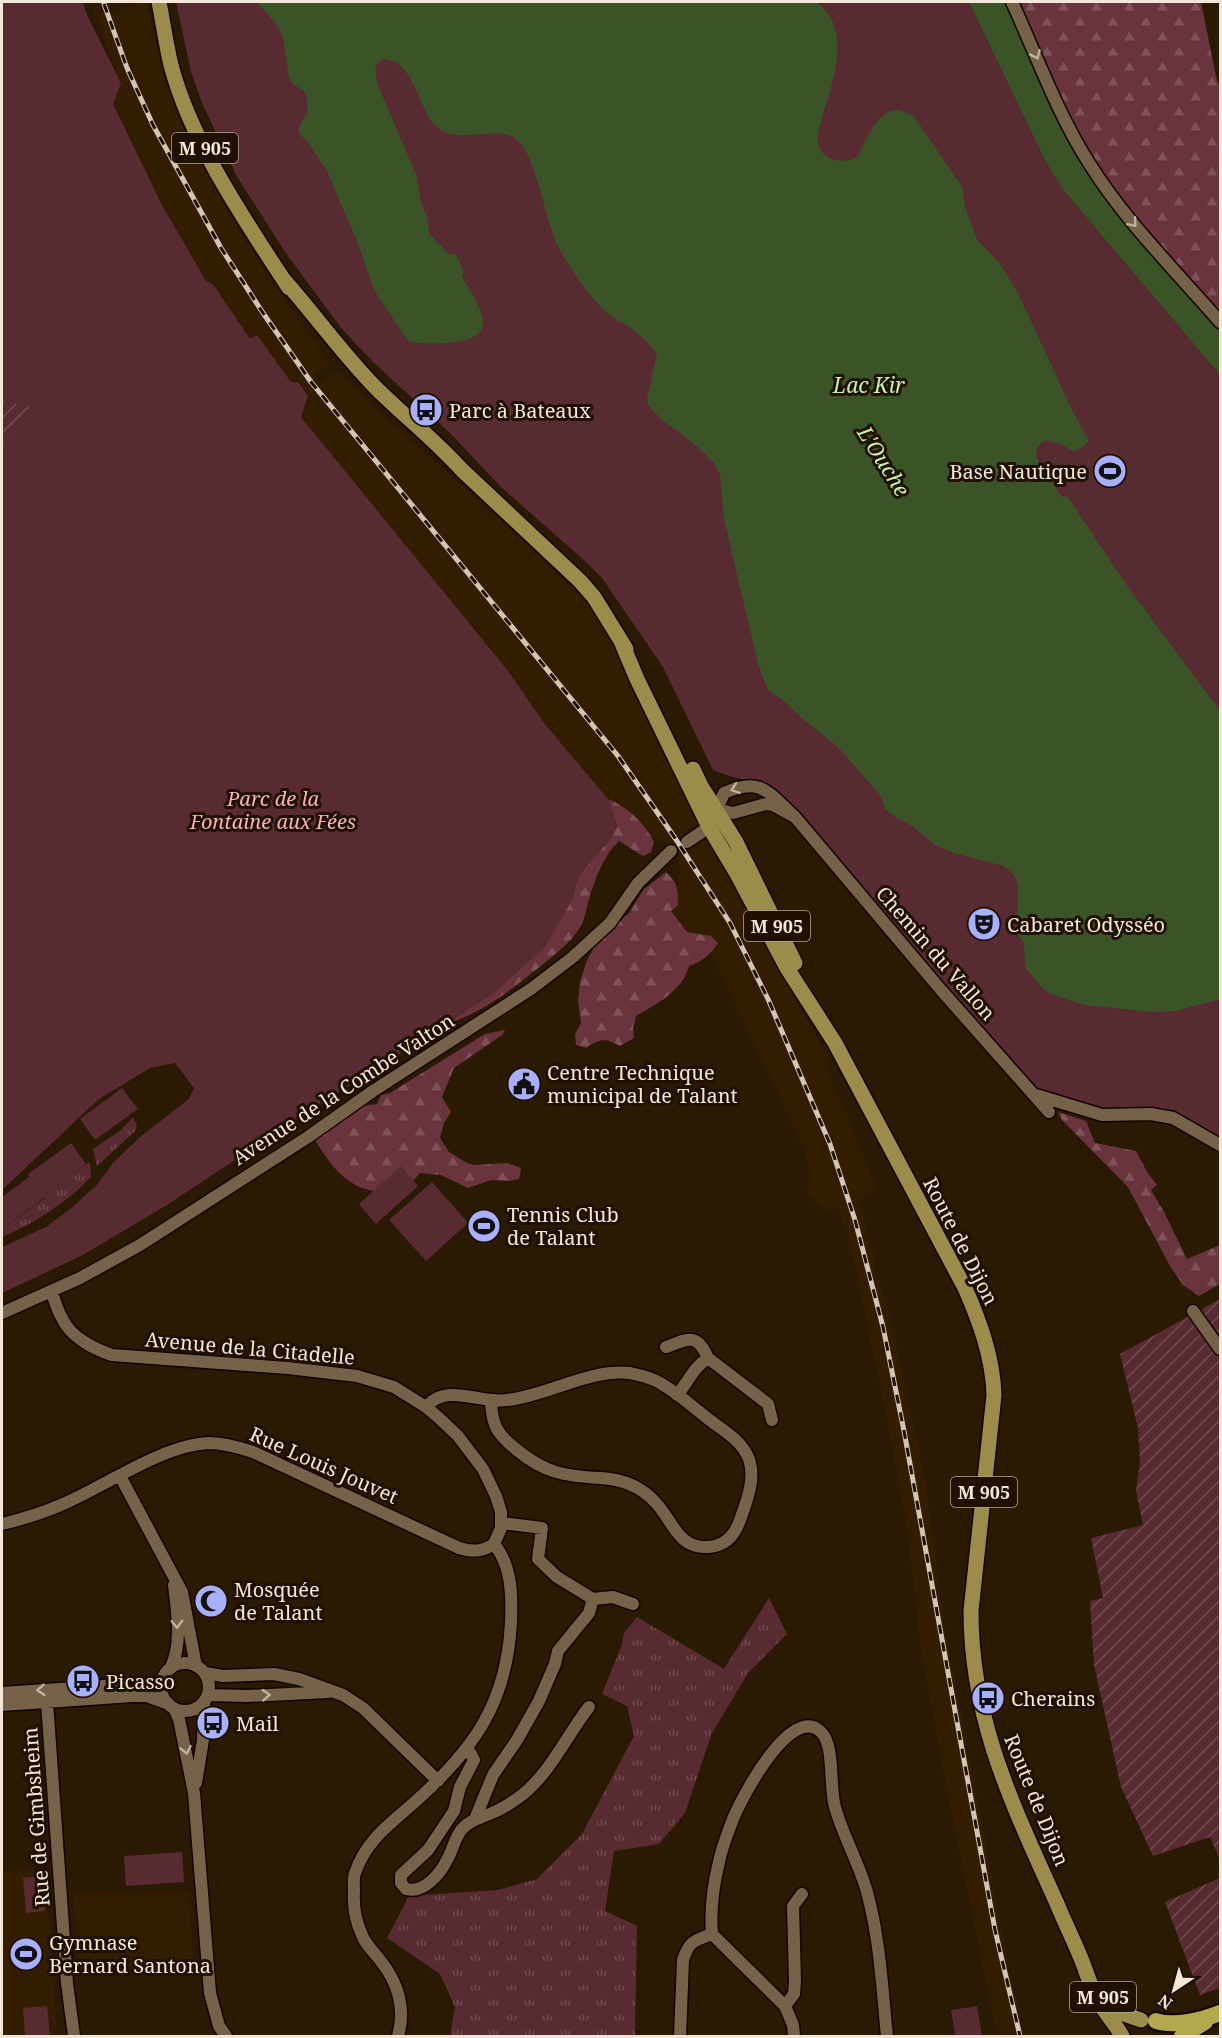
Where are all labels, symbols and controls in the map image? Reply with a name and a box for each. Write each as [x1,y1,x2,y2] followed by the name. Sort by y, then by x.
[1029,48,1041,59] one-way arrow
[172,133,238,163] road number: M 905
[1126,216,1137,226] one-way arrow
[832,371,905,399] water label: Lac Kir
[408,392,444,428] bus stop icon: Parc à Bateaux
[449,397,591,424] place label: Parc à Bateaux
[851,420,916,501] water label: L'Ouche
[1092,453,1128,489] sports icon: Base Nautique
[949,458,1087,485] place label: Base Nautique
[730,782,741,795] one-way arrow
[189,785,356,835] park label: Parc de la Fontaine aux Fées
[870,880,1002,1026] street label: Chemin du Vallon
[966,906,1002,942] theatre icon: Cabaret Odysséo
[744,911,810,941] road number: M 905
[1007,911,1165,938] place label: Cabaret Odysséo
[227,1007,459,1171] street label: Avenue de la Combe Valton
[547,1059,738,1109] place label: Centre Technique municipal de Talant
[506,1066,542,1102] public building icon: Centre Technique municipal de Talant
[917,1173,1005,1310] street label: Route de Dijon
[507,1201,619,1251] place label: Tennis Club de Talant
[466,1208,502,1244] sports icon: Tennis Club de Talant
[144,1325,356,1371] street label: Avenue de la Citadelle
[246,1420,402,1510] street label: Rue Louis Jouvet
[951,1477,1017,1507] road number: M 905
[234,1576,323,1626] place label: Mosquée de Talant
[193,1583,229,1619] mosque icon: Mosquée de Talant
[170,1619,183,1628] one-way arrow
[65,1663,101,1699] bus stop icon: Picasso
[106,1668,175,1695] place label: Picasso
[970,1680,1006,1716] bus stop icon: Cherains
[36,1683,45,1696] one-way arrow
[1011,1685,1095,1712] place label: Cherains
[262,1689,271,1702] one-way arrow
[195,1705,231,1741] bus stop icon: Mail
[236,1710,279,1737] place label: Mail
[16,1726,56,1907] street label: Rue de Gimbsheim
[998,1730,1076,1870] street label: Route de Dijon
[179,1745,192,1755] one-way arrow
[49,1929,211,1979] place label: Gymnase Bernard Santona
[8,1936,44,1972] sports icon: Gymnase Bernard Santona
[1144,1960,1204,2020] north arrow
[1070,1982,1136,2012] road number: M 905
[1153,1989,1177,2015] text: N

